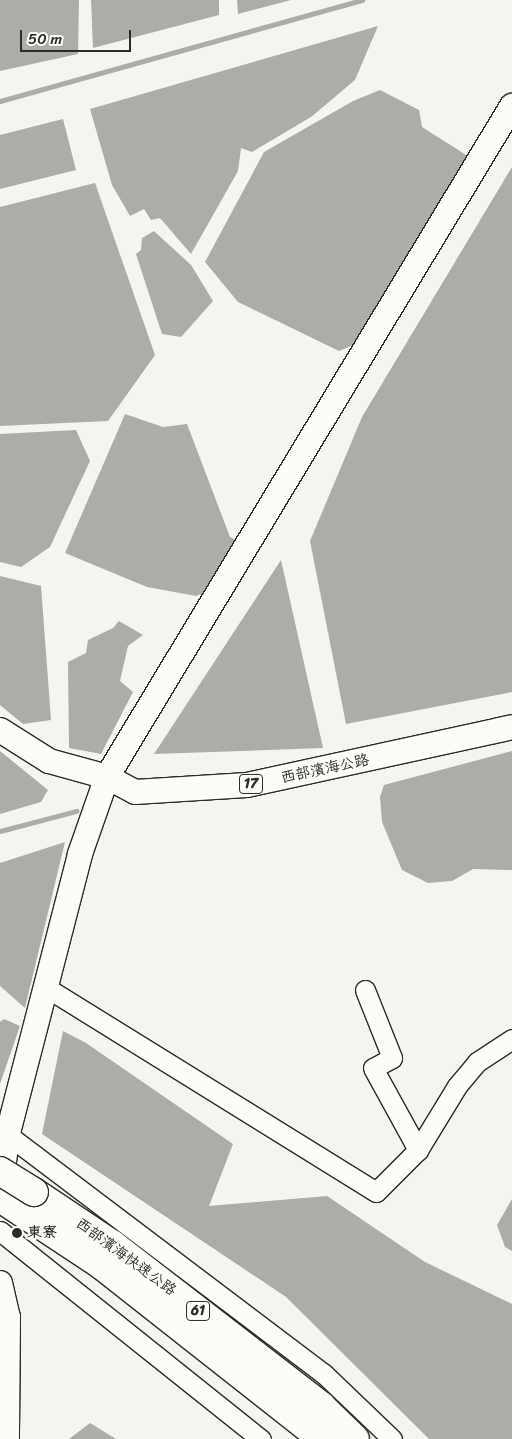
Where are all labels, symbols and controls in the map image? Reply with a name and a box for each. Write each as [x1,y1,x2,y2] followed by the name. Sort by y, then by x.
[22,20,134,52] scale bar
[28,26,62,52] text: 50 m
[279,751,371,787] street label: 西部濱海公路
[238,772,264,796] road number: 17
[72,1214,180,1300] street label: 西部濱海快速公路
[27,1224,57,1242] place label: 東寮
[11,1227,23,1239] marker: 東寮
[186,1300,210,1322] road number: 61

